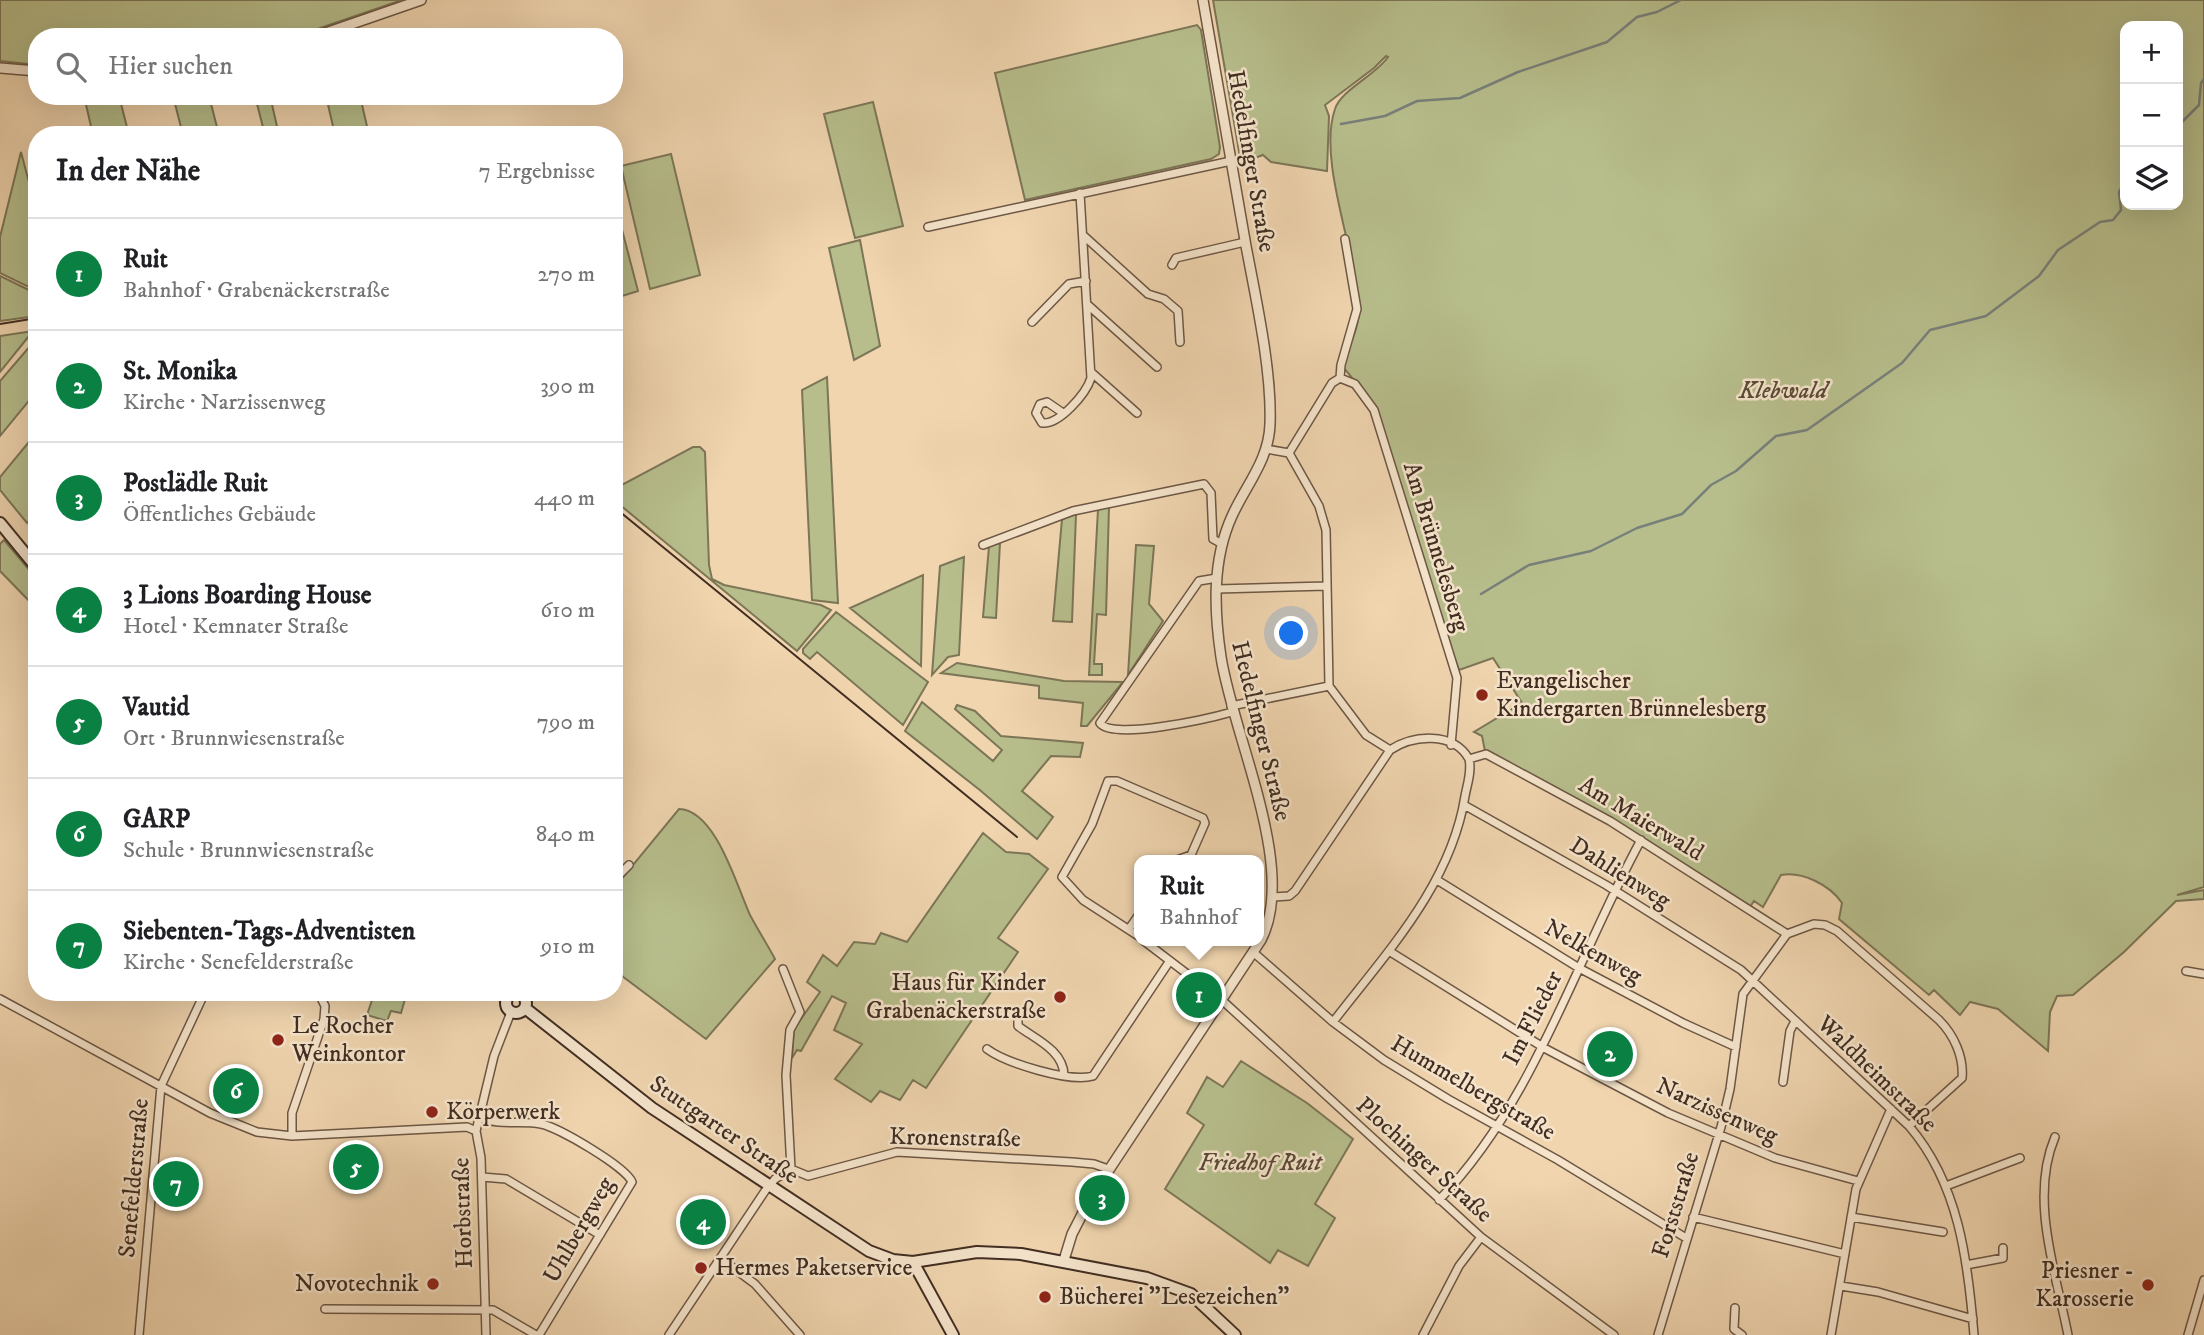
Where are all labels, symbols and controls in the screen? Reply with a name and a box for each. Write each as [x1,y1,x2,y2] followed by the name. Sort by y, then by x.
[2120,21,2183,210] map controls
[2120,21,2183,84] button: +
[28,28,623,105] search box
[52,48,90,86] icon: search
[108,50,233,83] text: Hier suchen
[1220,68,1282,254] street label: Hedelfinger Straße
[2120,84,2183,147] button: −
[2120,147,2183,210] button: layers
[56,153,200,190] text: In der Nähe
[479,157,595,186] text: 7 Ergebnisse
[123,243,168,276] text: Ruit
[75,260,83,289] text: 1
[538,260,595,289] text: 270 m
[123,276,390,305] text: Bahnhof · Grabenäckerstraße
[123,355,237,388] text: St. Monika
[73,372,85,401] text: 2
[540,372,595,401] text: 390 m
[1738,376,1831,406] park label: Klebwald
[123,388,325,417] text: Kirche · Narzissenweg
[1396,459,1476,636] street label: Am Brünnelesberg
[123,467,268,500] text: Postlädle Ruit
[75,484,83,513] text: 3
[534,484,595,513] text: 440 m
[123,500,316,529] text: Öffentliches Gebäude
[123,579,372,612] text: 3 Lions Boarding House
[72,596,86,625] text: 4
[540,596,595,625] text: 610 m
[123,612,348,641] text: Hotel · Kemnater Straße
[1274,616,1308,650] your location
[1224,638,1298,824] street label: Hedelfinger Straße
[1496,666,1766,724] place label: Evangelischer Kindergarten Brünnelesberg
[1474,687,1490,703] marker: Evangelischer Kindergarten Brünnelesberg
[123,691,189,724] text: Vautid
[73,708,85,737] text: 5
[537,708,595,737] text: 790 m
[123,724,345,753] text: Ort · Brunnwiesenstraße
[1573,770,1709,868] street label: Am Maierwald
[123,803,190,836] text: GARP
[73,820,85,849] text: 6
[536,820,595,849] text: 840 m
[1564,830,1676,916] street label: Dahlienweg
[123,836,374,865] text: Schule · Brunnwiesenstraße
[1134,855,1264,946] popup
[1160,870,1204,903] text: Ruit
[1160,903,1238,932] text: Bahnhof
[1539,913,1648,991] street label: Nelkenweg
[123,915,415,948] text: Siebenten-Tags-Adventisten
[73,932,85,961] text: 7
[541,932,595,961] text: 910 m
[123,948,353,977] text: Kirche · Senefelderstraße
[1496,966,1570,1070] street label: Im Flieder
[866,968,1046,1026] place label: Haus für Kinder Grabenäckerstraße
[1176,969,1222,1021] pin: 1
[1052,989,1068,1005] marker: Haus für Kinder Grabenäckerstraße
[1810,1008,1944,1139] street label: Waldheimstraße
[291,1011,406,1069] place label: Le Rocher Weinkontor
[1587,1028,1633,1080] pin: 2
[1385,1029,1561,1147] street label: Hummelbergstraße
[270,1032,286,1048] marker: Le Rocher Weinkontor
[213,1065,259,1117] pin: 6
[644,1069,804,1191] street label: Stuttgarter Straße
[1651,1071,1783,1151] street label: Narzissenweg
[1349,1091,1499,1229] street label: Plochinger Straße
[112,1097,156,1259] street label: Senefelderstraße
[446,1097,560,1127] place label: Körperwerk
[424,1104,440,1120] marker: Körperwerk
[889,1122,1021,1154] street label: Kronenstraße
[333,1141,379,1193] pin: 5
[1199,1148,1323,1178] park label: Friedhof Ruit
[1646,1148,1706,1262] street label: Forststraße
[446,1157,480,1269] street label: Horbstraße
[153,1158,199,1210] pin: 7
[537,1171,622,1288] street label: Uhlbergweg
[1079,1172,1125,1224] pin: 3
[680,1196,726,1248] pin: 4
[715,1253,912,1283] place label: Hermes Paketservice
[2035,1256,2134,1314] place label: Priesner - Karosserie
[693,1260,709,1276] marker: Hermes Paketservice
[295,1269,419,1299] place label: Novotechnik
[425,1276,441,1292] marker: Novotechnik
[2140,1277,2156,1293] marker: Priesner - Karosserie
[1059,1282,1290,1312] place label: Bücherei "Lesezeichen"
[1037,1289,1053,1305] marker: Bücherei "Lesezeichen"

